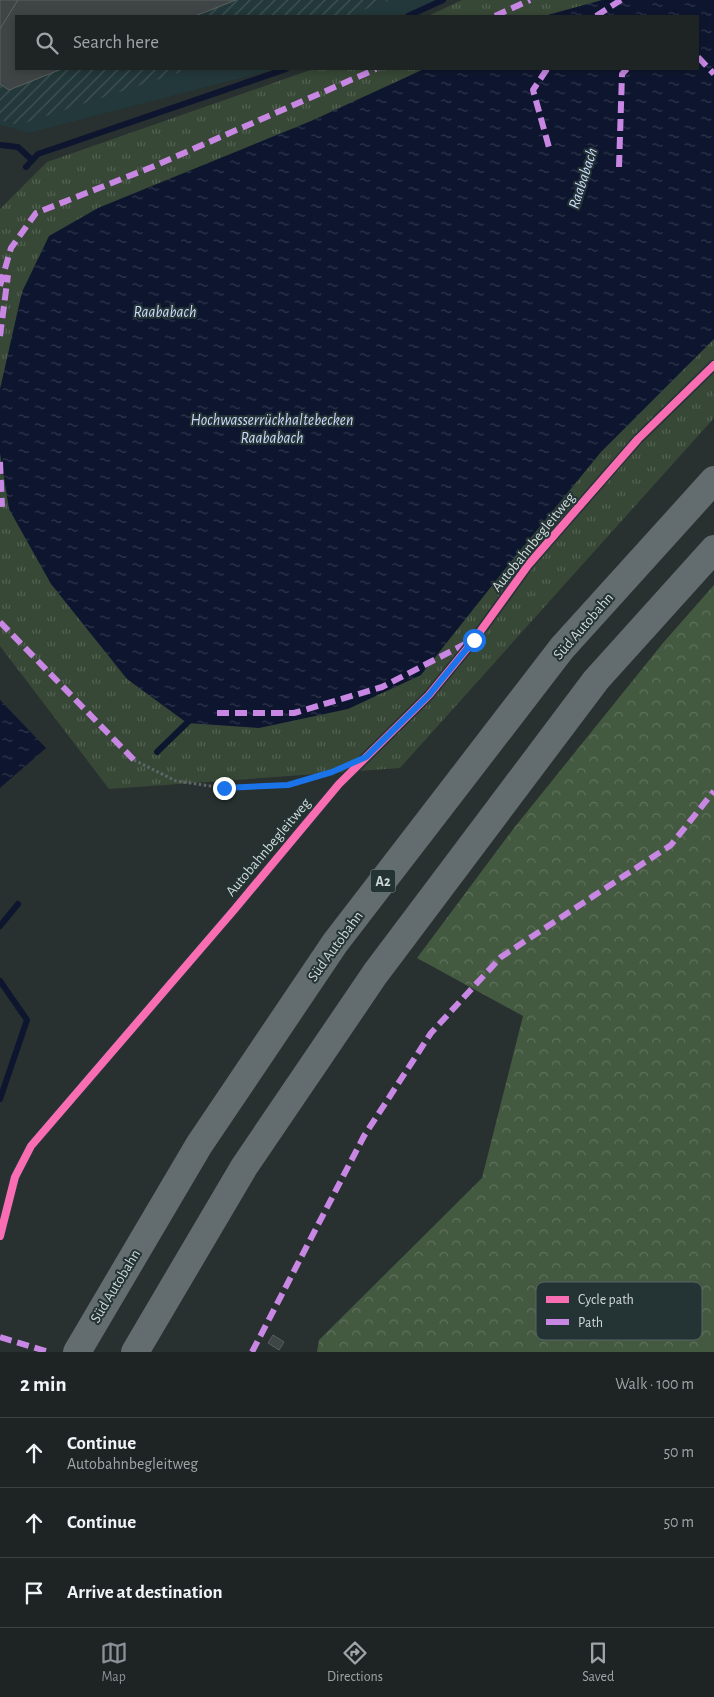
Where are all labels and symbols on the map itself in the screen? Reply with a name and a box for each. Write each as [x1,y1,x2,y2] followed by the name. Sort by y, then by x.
[566,146,600,211] water label: Raababach
[134,304,197,320] water label: Raababach
[191,412,353,446] water label: Hochwasserrückhaltebecken Raababach
[489,489,578,595] street label: Autobahnbegleitweg
[551,590,616,663] street label: Süd Autobahn
[463,629,486,652] route start
[213,777,236,800] route end
[223,795,314,899] street label: Autobahnbegleitweg
[370,869,396,892] road number: A2
[305,908,366,984] street label: Süd Autobahn
[88,1247,143,1326] street label: Süd Autobahn
[536,1282,702,1340] legend
[578,1293,634,1307] text: Cycle path
[578,1316,603,1330] text: Path

